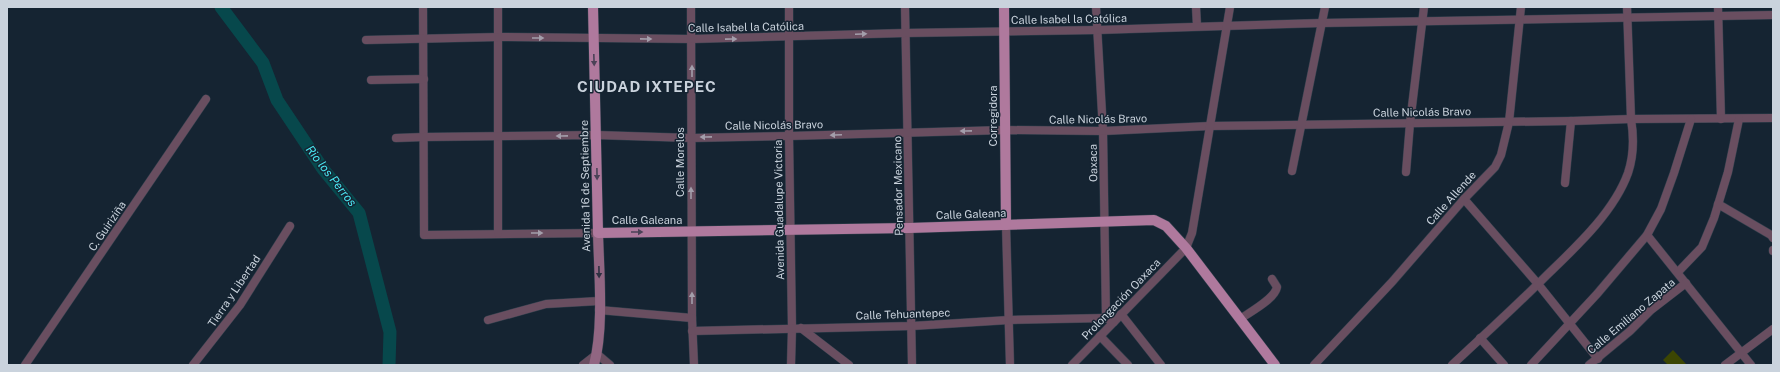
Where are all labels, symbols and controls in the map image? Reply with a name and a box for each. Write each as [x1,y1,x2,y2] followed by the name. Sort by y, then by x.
[1011,12,1127,26] street label: Calle Isabel la Católica
[688,20,804,34] street label: Calle Isabel la Católica
[855,31,867,38] one-way arrow
[532,35,545,41] one-way arrow
[725,35,737,42] one-way arrow
[640,36,653,42] one-way arrow
[590,54,597,66] one-way arrow
[689,64,695,77] one-way arrow
[577,78,717,95] district label: CIUDAD IXTEPEC
[987,85,999,147] street label: Corregidora
[1373,105,1471,119] street label: Calle Nicolás Bravo
[1049,112,1147,126] street label: Calle Nicolás Bravo
[725,118,823,132] street label: Calle Nicolás Bravo
[578,120,592,252] street label: Avenida 16 de Septiembre
[674,127,686,197] street label: Calle Morelos
[960,128,972,135] one-way arrow
[556,132,568,139] one-way arrow
[829,132,842,138] one-way arrow
[699,134,712,140] one-way arrow
[891,136,905,236] street label: Pensador Mexicano
[772,140,786,280] street label: Avenida Guadalupe Victoria
[303,143,359,209] water label: Rio los Perros
[1087,144,1099,182] street label: Oaxaca
[594,168,600,181] one-way arrow
[1424,169,1478,227] street label: Calle Allende
[688,186,694,199] one-way arrow
[86,199,128,253] street label: C. Guiriziña
[936,207,1006,221] street label: Calle Galeana
[612,214,682,226] street label: Calle Galeana
[631,229,644,235] one-way arrow
[531,230,544,236] one-way arrow
[206,253,262,329] street label: Tierra y Libertad
[1079,256,1163,342] street label: Prolongación Oaxaca
[596,266,602,279] one-way arrow
[1585,276,1677,356] street label: Calle Emiliano Zapata
[689,291,695,304] one-way arrow
[855,306,951,322] street label: Calle Tehuantepec

